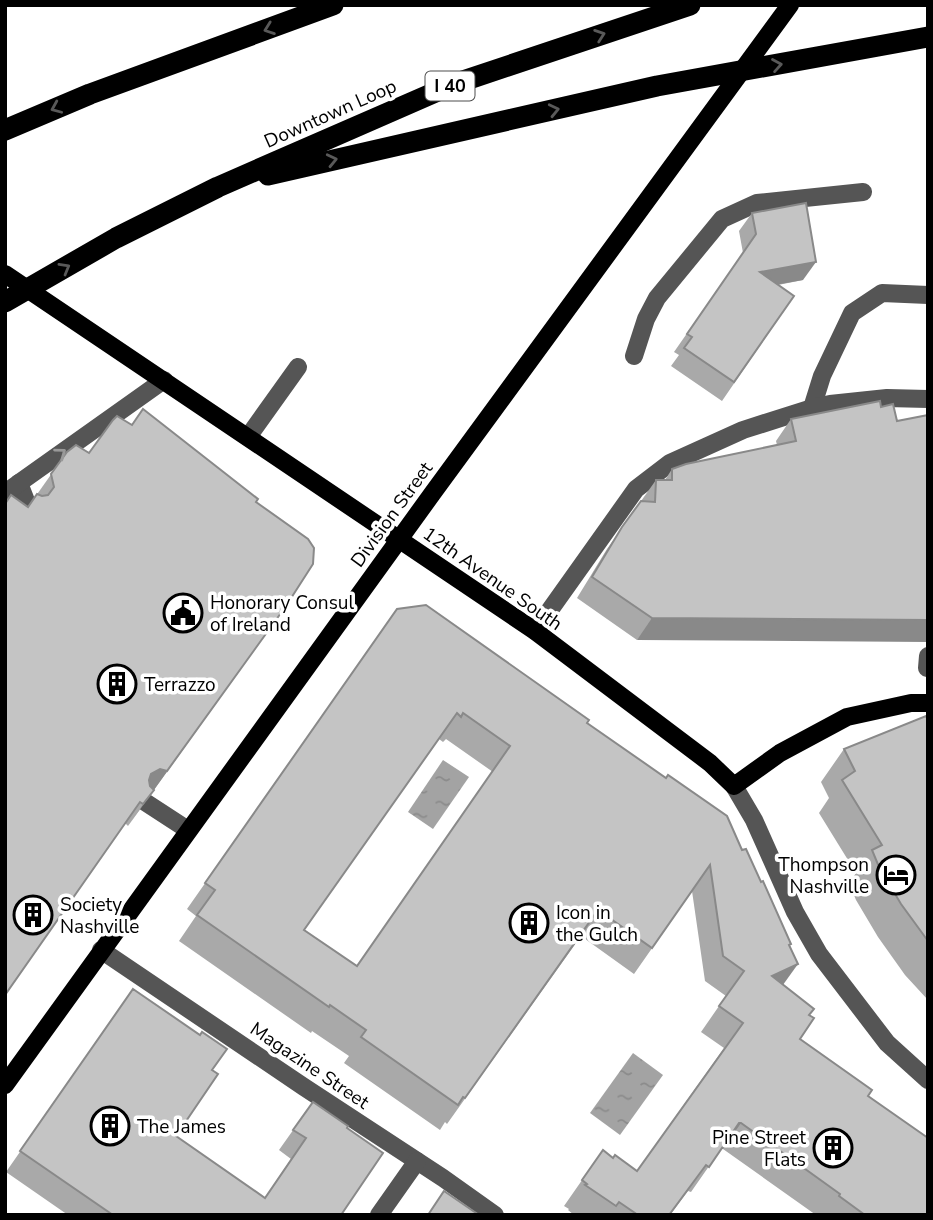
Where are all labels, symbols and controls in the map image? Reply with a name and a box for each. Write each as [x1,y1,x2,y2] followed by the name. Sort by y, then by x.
[264,20,276,34] one-way arrow
[593,29,605,43] one-way arrow
[771,58,783,73] one-way arrow
[426,72,475,100] road number: I 40
[260,73,401,155] street label: Downtown Loop
[51,100,63,114] one-way arrow
[548,104,560,118] one-way arrow
[326,154,338,169] one-way arrow
[57,263,70,276] one-way arrow
[53,449,66,461] one-way arrow
[345,456,439,573] street label: Division Street
[417,521,567,637] street label: 12th Avenue South
[210,590,354,638] place label: Honorary Consul of Ireland
[162,592,204,634] public building icon: Honorary Consul of Ireland
[96,663,138,705] building icon: Terrazzo
[144,672,216,698] place label: Terrazzo
[778,852,869,900] place label: Thompson Nashville
[875,854,917,896] hotel icon: Thompson Nashville
[60,892,139,940] place label: Society Nashville
[12,894,54,936] building icon: Society Nashville
[556,900,638,948] place label: Icon in the Gulch
[508,902,550,944] building icon: Icon in the Gulch
[245,1016,374,1115] street label: Magazine Street
[89,1105,131,1147] building icon: The James
[137,1114,226,1140] place label: The James
[712,1125,806,1173] place label: Pine Street Flats
[812,1127,854,1169] building icon: Pine Street Flats

